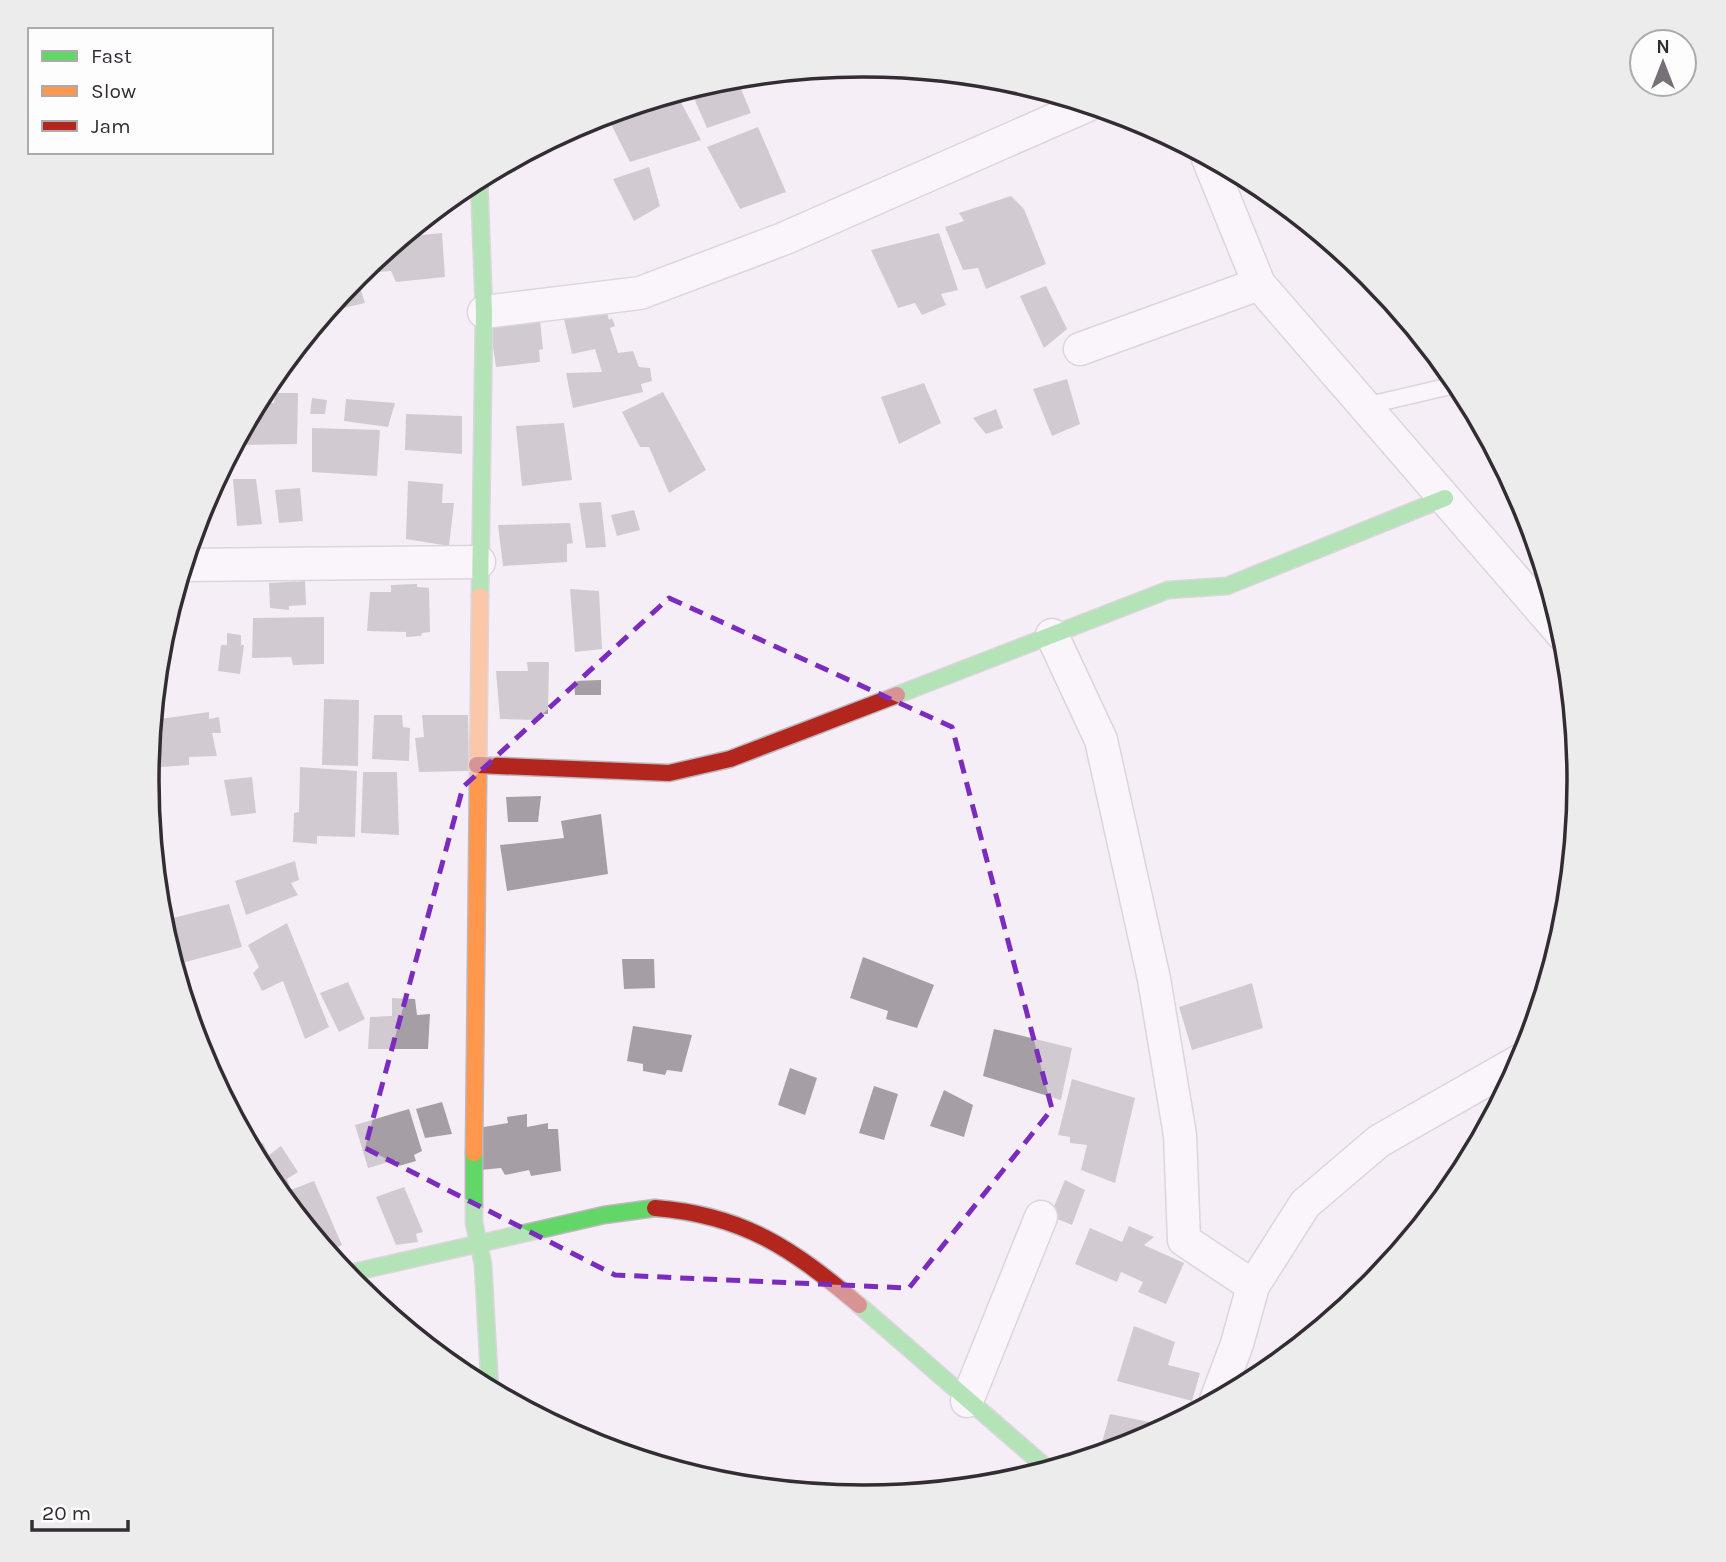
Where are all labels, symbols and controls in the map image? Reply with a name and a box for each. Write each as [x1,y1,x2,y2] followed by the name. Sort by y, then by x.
[28,28,273,154] legend
[1628,28,1698,98] north arrow
[1656,36,1670,58] text: N
[91,44,132,68] text: Fast
[91,79,136,103] text: Slow
[91,114,131,138] text: Jam
[32,1488,128,1532] scale bar
[42,1501,91,1525] text: 20 m

